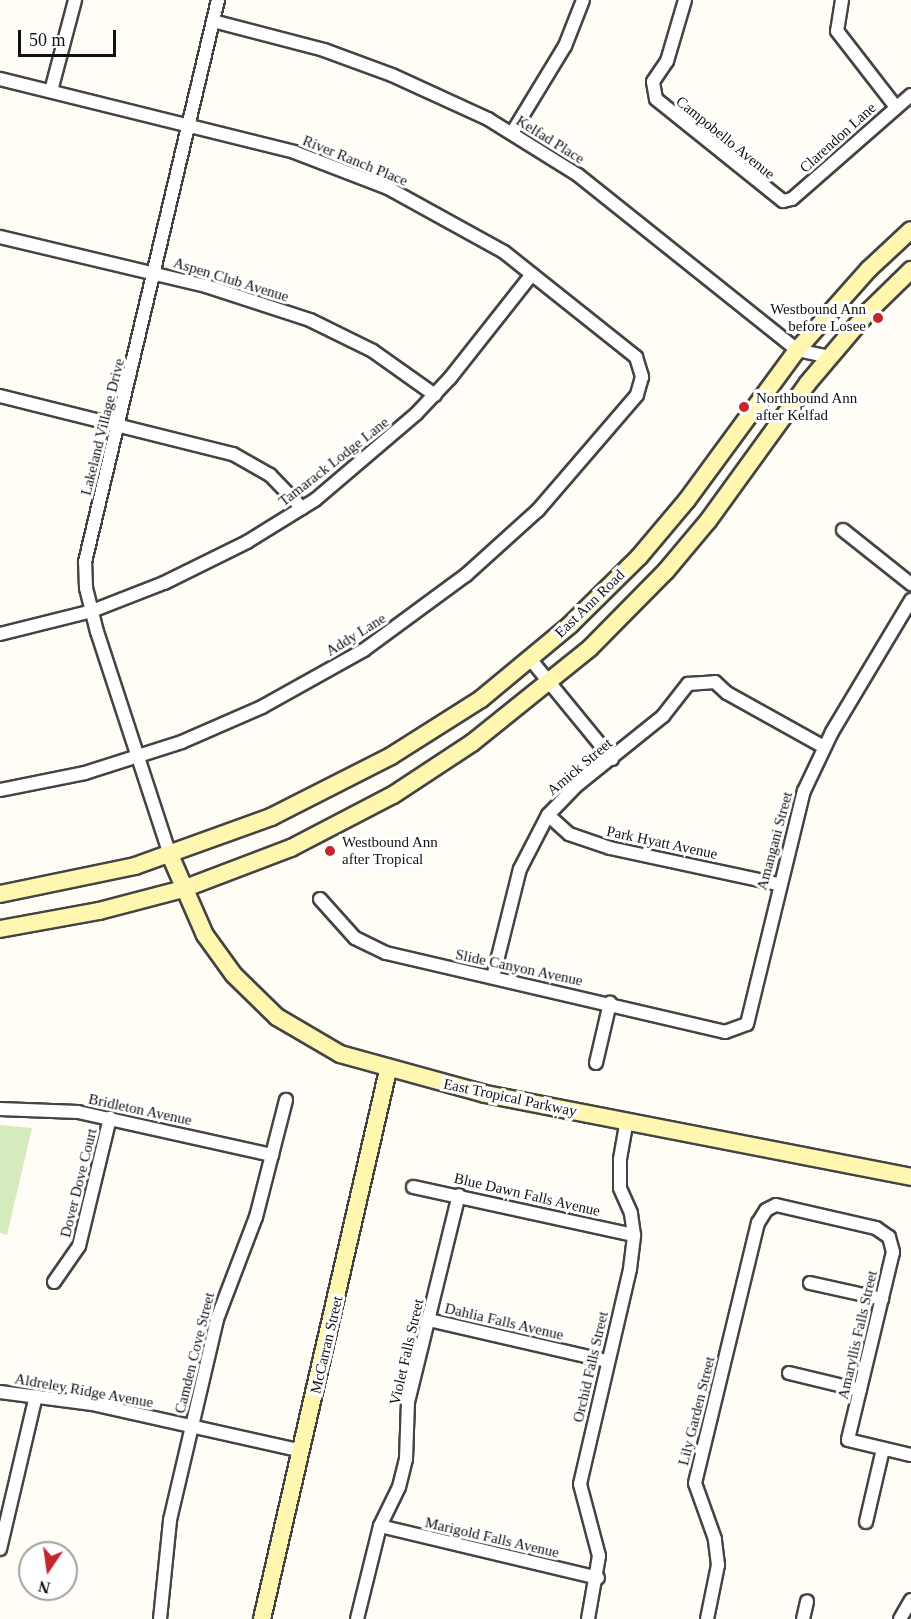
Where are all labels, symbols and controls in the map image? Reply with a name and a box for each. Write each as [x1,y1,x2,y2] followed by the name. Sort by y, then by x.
[21,18,118,56] scale bar
[29,30,66,50] text: 50 m
[672,92,778,184] street label: Campobello Avenue
[796,99,880,177] street label: Clarendon Lane
[513,112,587,168] street label: Kelfad Place
[300,132,410,190] street label: River Ranch Place
[171,254,291,306] street label: Aspen Club Avenue
[769,300,866,335] place label: Westbound Ann before Losee
[871,311,885,325] marker: Westbound Ann before Losee
[77,357,129,497] street label: Lakeland Village Drive
[756,389,858,424] place label: Northbound Ann after Kelfad
[737,400,751,414] marker: Northbound Ann after Kelfad
[275,413,393,511] street label: Tamarack Lodge Lane
[551,566,629,642] street label: East Ann Road
[323,610,389,660] street label: Addy Lane
[544,735,616,799] street label: Amick Street
[753,790,797,892] street label: Amangani Street
[604,822,720,864] street label: Park Hyatt Avenue
[342,833,439,868] place label: Westbound Ann after Tropical
[323,844,337,858] marker: Westbound Ann after Tropical
[453,946,585,990] street label: Slide Canyon Avenue
[442,1075,578,1121] street label: East Tropical Parkway
[86,1090,194,1130] street label: Bridleton Avenue
[57,1127,101,1239] street label: Dover Dove Court
[452,1169,602,1221] street label: Blue Dawn Falls Avenue
[834,1269,882,1401] street label: Amaryllis Falls Street
[171,1291,219,1415] street label: Camden Cove Street
[307,1294,347,1396] street label: McCarran Street
[386,1297,428,1407] street label: Violet Falls Street
[442,1299,566,1345] street label: Dahlia Falls Avenue
[569,1310,613,1424] street label: Orchid Falls Street
[675,1355,719,1467] street label: Lily Garden Street
[13,1370,155,1412] street label: Aldreley Ridge Avenue
[423,1514,561,1562] street label: Marigold Falls Avenue
[18,1541,78,1601] north arrow
[37,1577,52,1597] text: N

